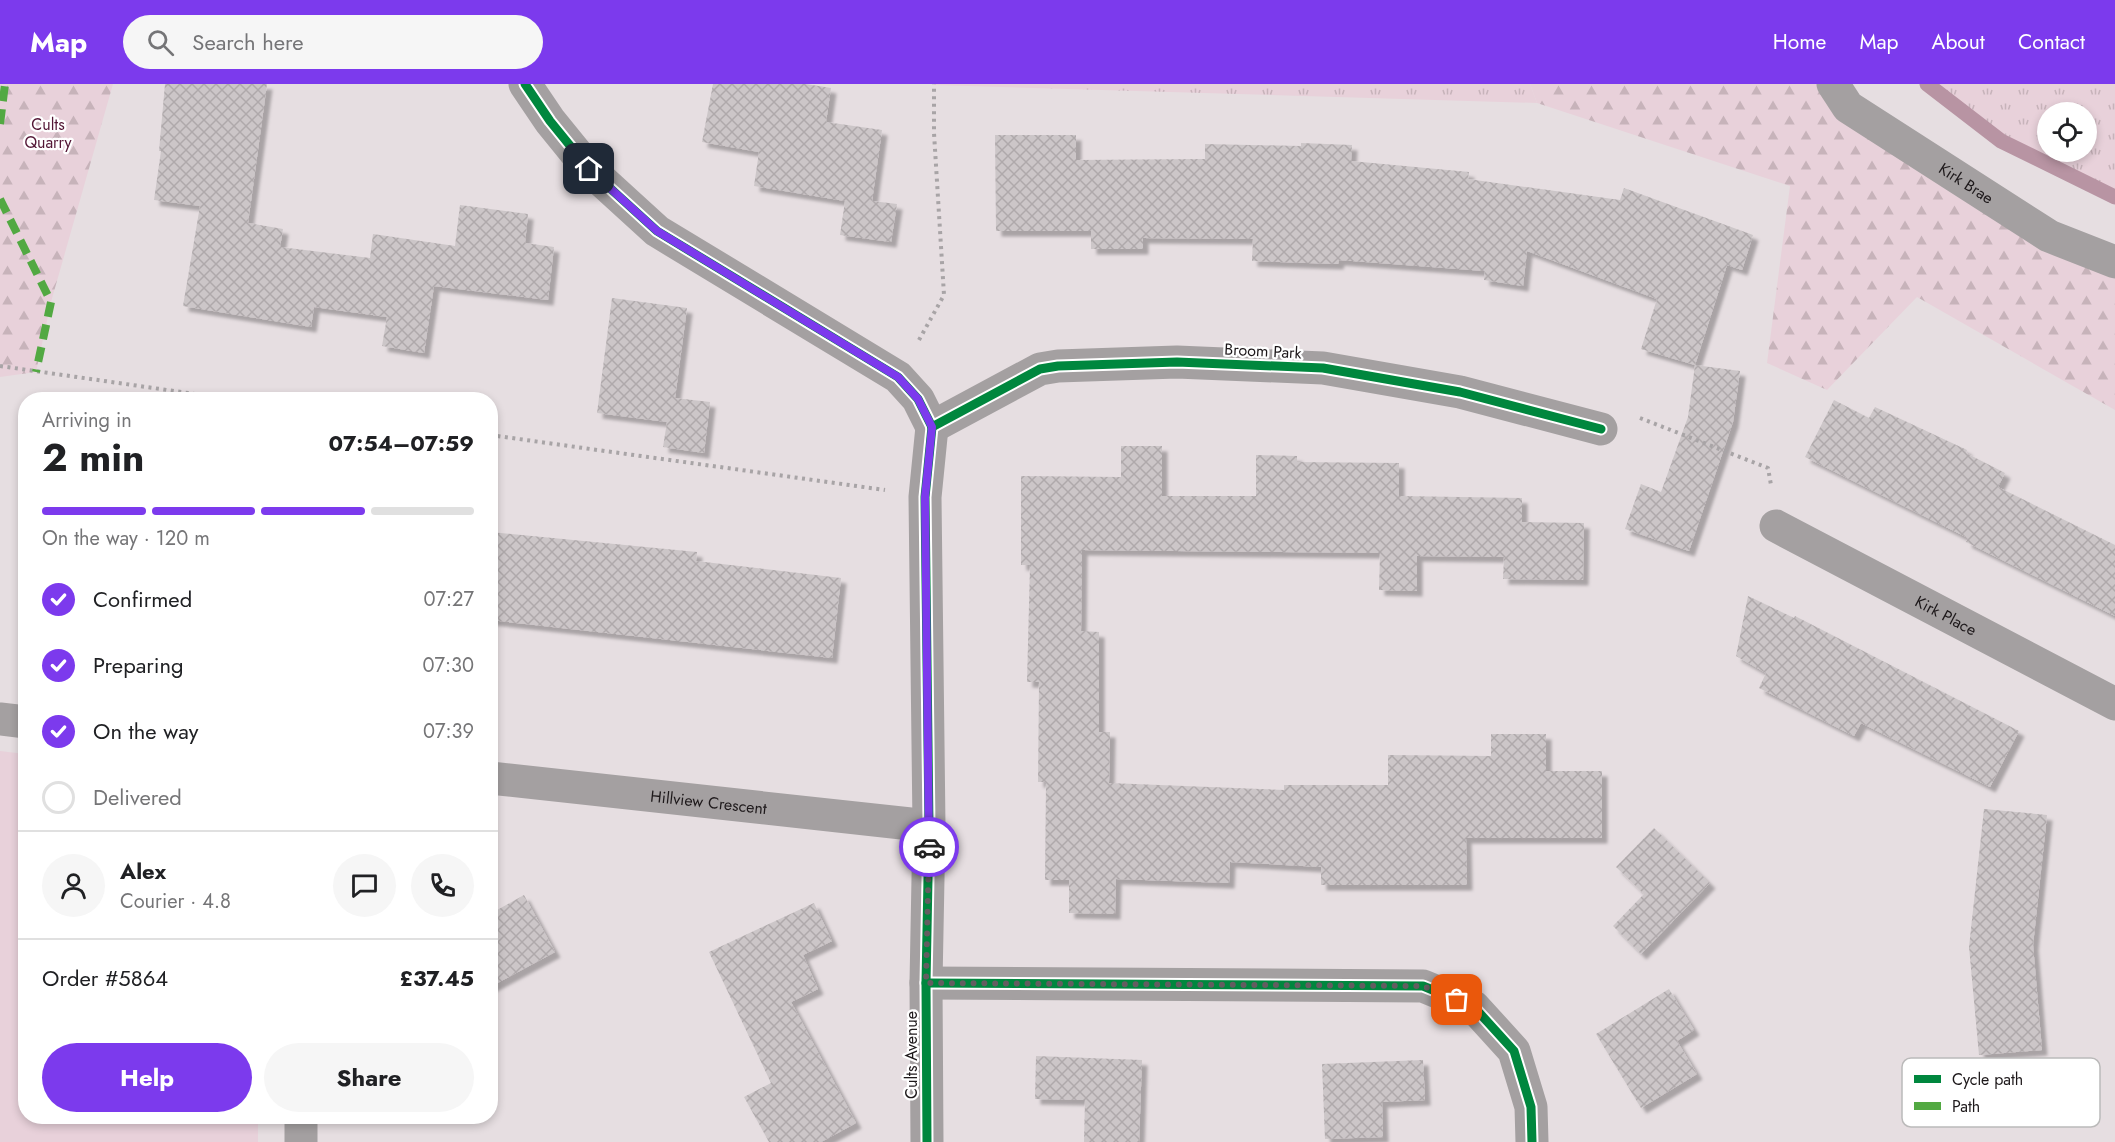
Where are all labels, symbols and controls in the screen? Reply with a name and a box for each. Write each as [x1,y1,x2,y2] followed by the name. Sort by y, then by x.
[123,15,543,69] search box
[30,22,87,63] text: Map
[144,26,177,59] icon: search
[192,26,304,58] text: Search here
[1773,27,1826,57] text: Home
[1859,27,1899,57] text: Map
[1932,27,1985,57] text: About
[2018,27,2085,57] text: Contact
[2037,102,2097,162] map controls
[2037,102,2097,162] button: locate
[24,113,73,154] park label: Cults Quarry
[563,143,614,194] pin
[572,152,605,185] icon: home
[1934,157,1998,209] street label: Kirk Brae
[1224,337,1303,365] street label: Broom Park
[42,406,132,435] text: Arriving in
[328,427,474,459] text: 07:54–07:59
[42,429,144,486] text: 2 min
[42,524,210,553] text: On the way · 120 m
[42,583,75,616] icon: check
[93,583,192,615] text: Confirmed
[424,585,474,614] text: 07:27
[1911,590,1981,641] street label: Kirk Place
[42,649,75,682] icon: check
[93,649,184,681] text: Preparing
[423,651,474,680] text: 07:30
[42,715,75,748] icon: check
[93,715,198,747] text: On the way
[423,717,474,746] text: 07:39
[93,781,182,813] text: Delivered
[649,784,768,820] street label: Hillview Crescent
[899,817,959,877] courier
[913,831,946,864] icon: car
[42,854,105,917] button: person
[333,854,396,917] button: chat
[411,854,474,917] button: phone
[120,855,166,887] text: Alex
[120,887,231,916] text: Courier · 4.8
[42,962,168,994] text: Order #5864
[400,962,474,994] text: £37.45
[1431,974,1482,1025] pin
[1440,983,1473,1016] icon: bag
[900,1011,923,1099] street label: Cults Avenue
[42,1043,252,1112] button: Help
[264,1043,474,1112] button: Share
[1902,1058,2100,1127] legend
[1952,1068,2023,1091] text: Cycle path
[1952,1095,1980,1118] text: Path

